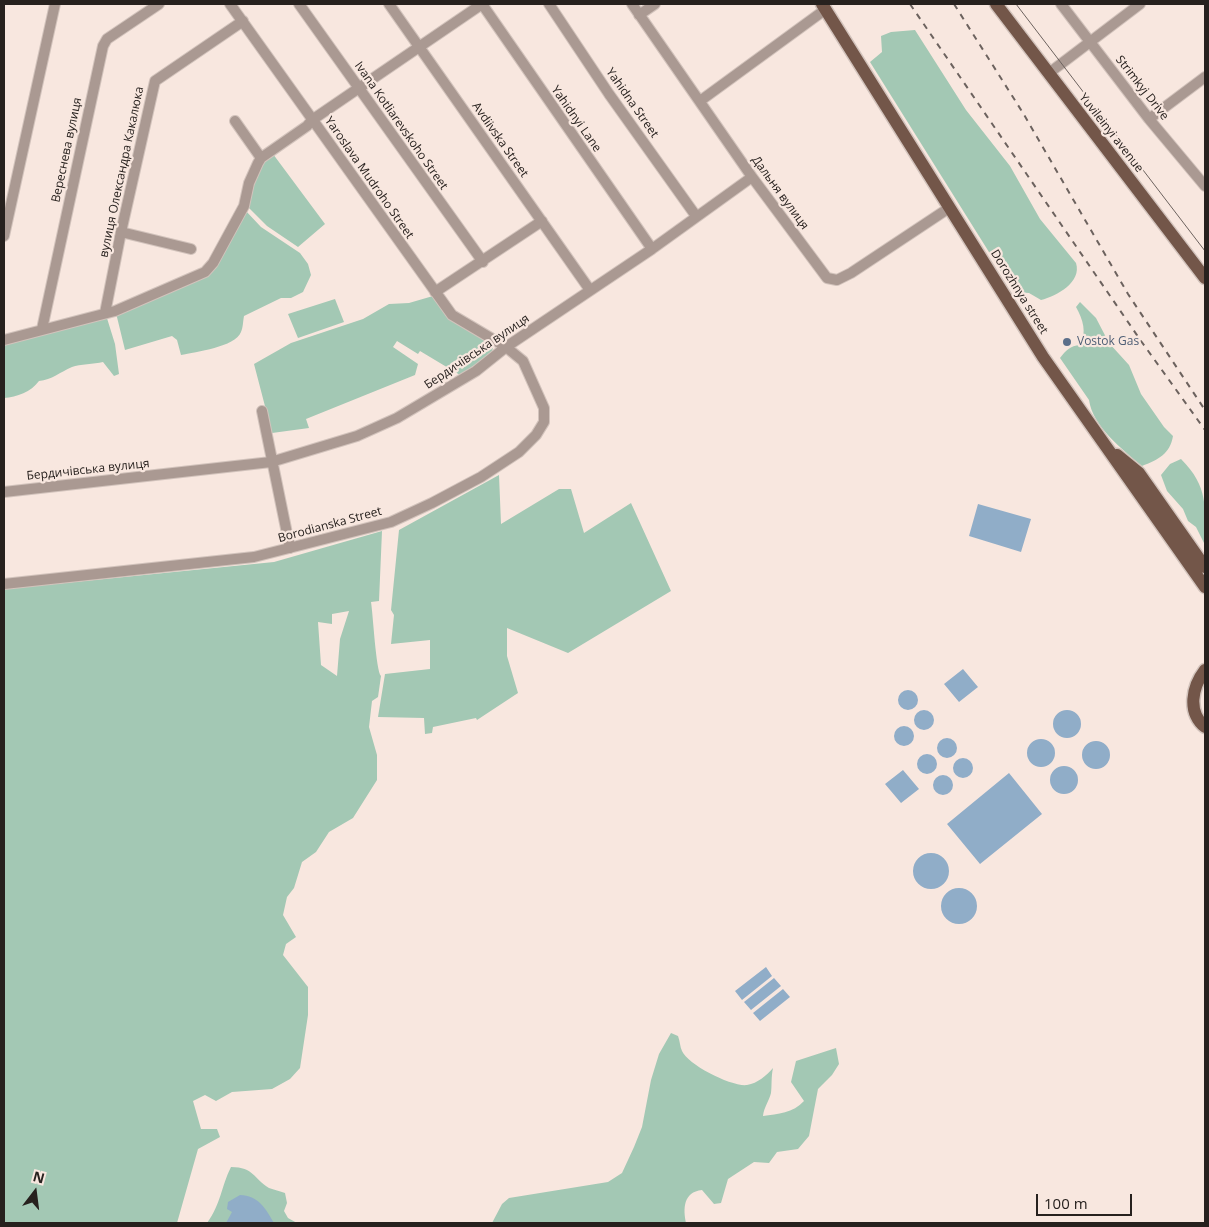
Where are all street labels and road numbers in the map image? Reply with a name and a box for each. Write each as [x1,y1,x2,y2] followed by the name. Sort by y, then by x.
[1112,53,1172,123] street label: Strimkyj Drive
[351,59,451,193] street label: Ivana Kotliarevskoho Street
[603,65,661,141] street label: Yahidna Street
[548,83,604,155] street label: Yahidnyi Lane
[97,85,147,259] street label: вулиця Олександра Какалюка
[1076,91,1146,175] street label: Yuvileinyi avenue
[49,96,85,204] street label: Вереснева вулиця
[469,100,531,180] street label: Avdiivska Street
[321,114,417,242] street label: Yaroslava Mudroho Street
[748,153,812,233] street label: Дальня вулиця
[987,247,1051,337] street label: Dorozhnya street
[422,311,532,393] street label: Бердичівська вулиця
[26,456,150,484] street label: Бердичівська вулиця
[277,504,383,546] street label: Borodianska Street

